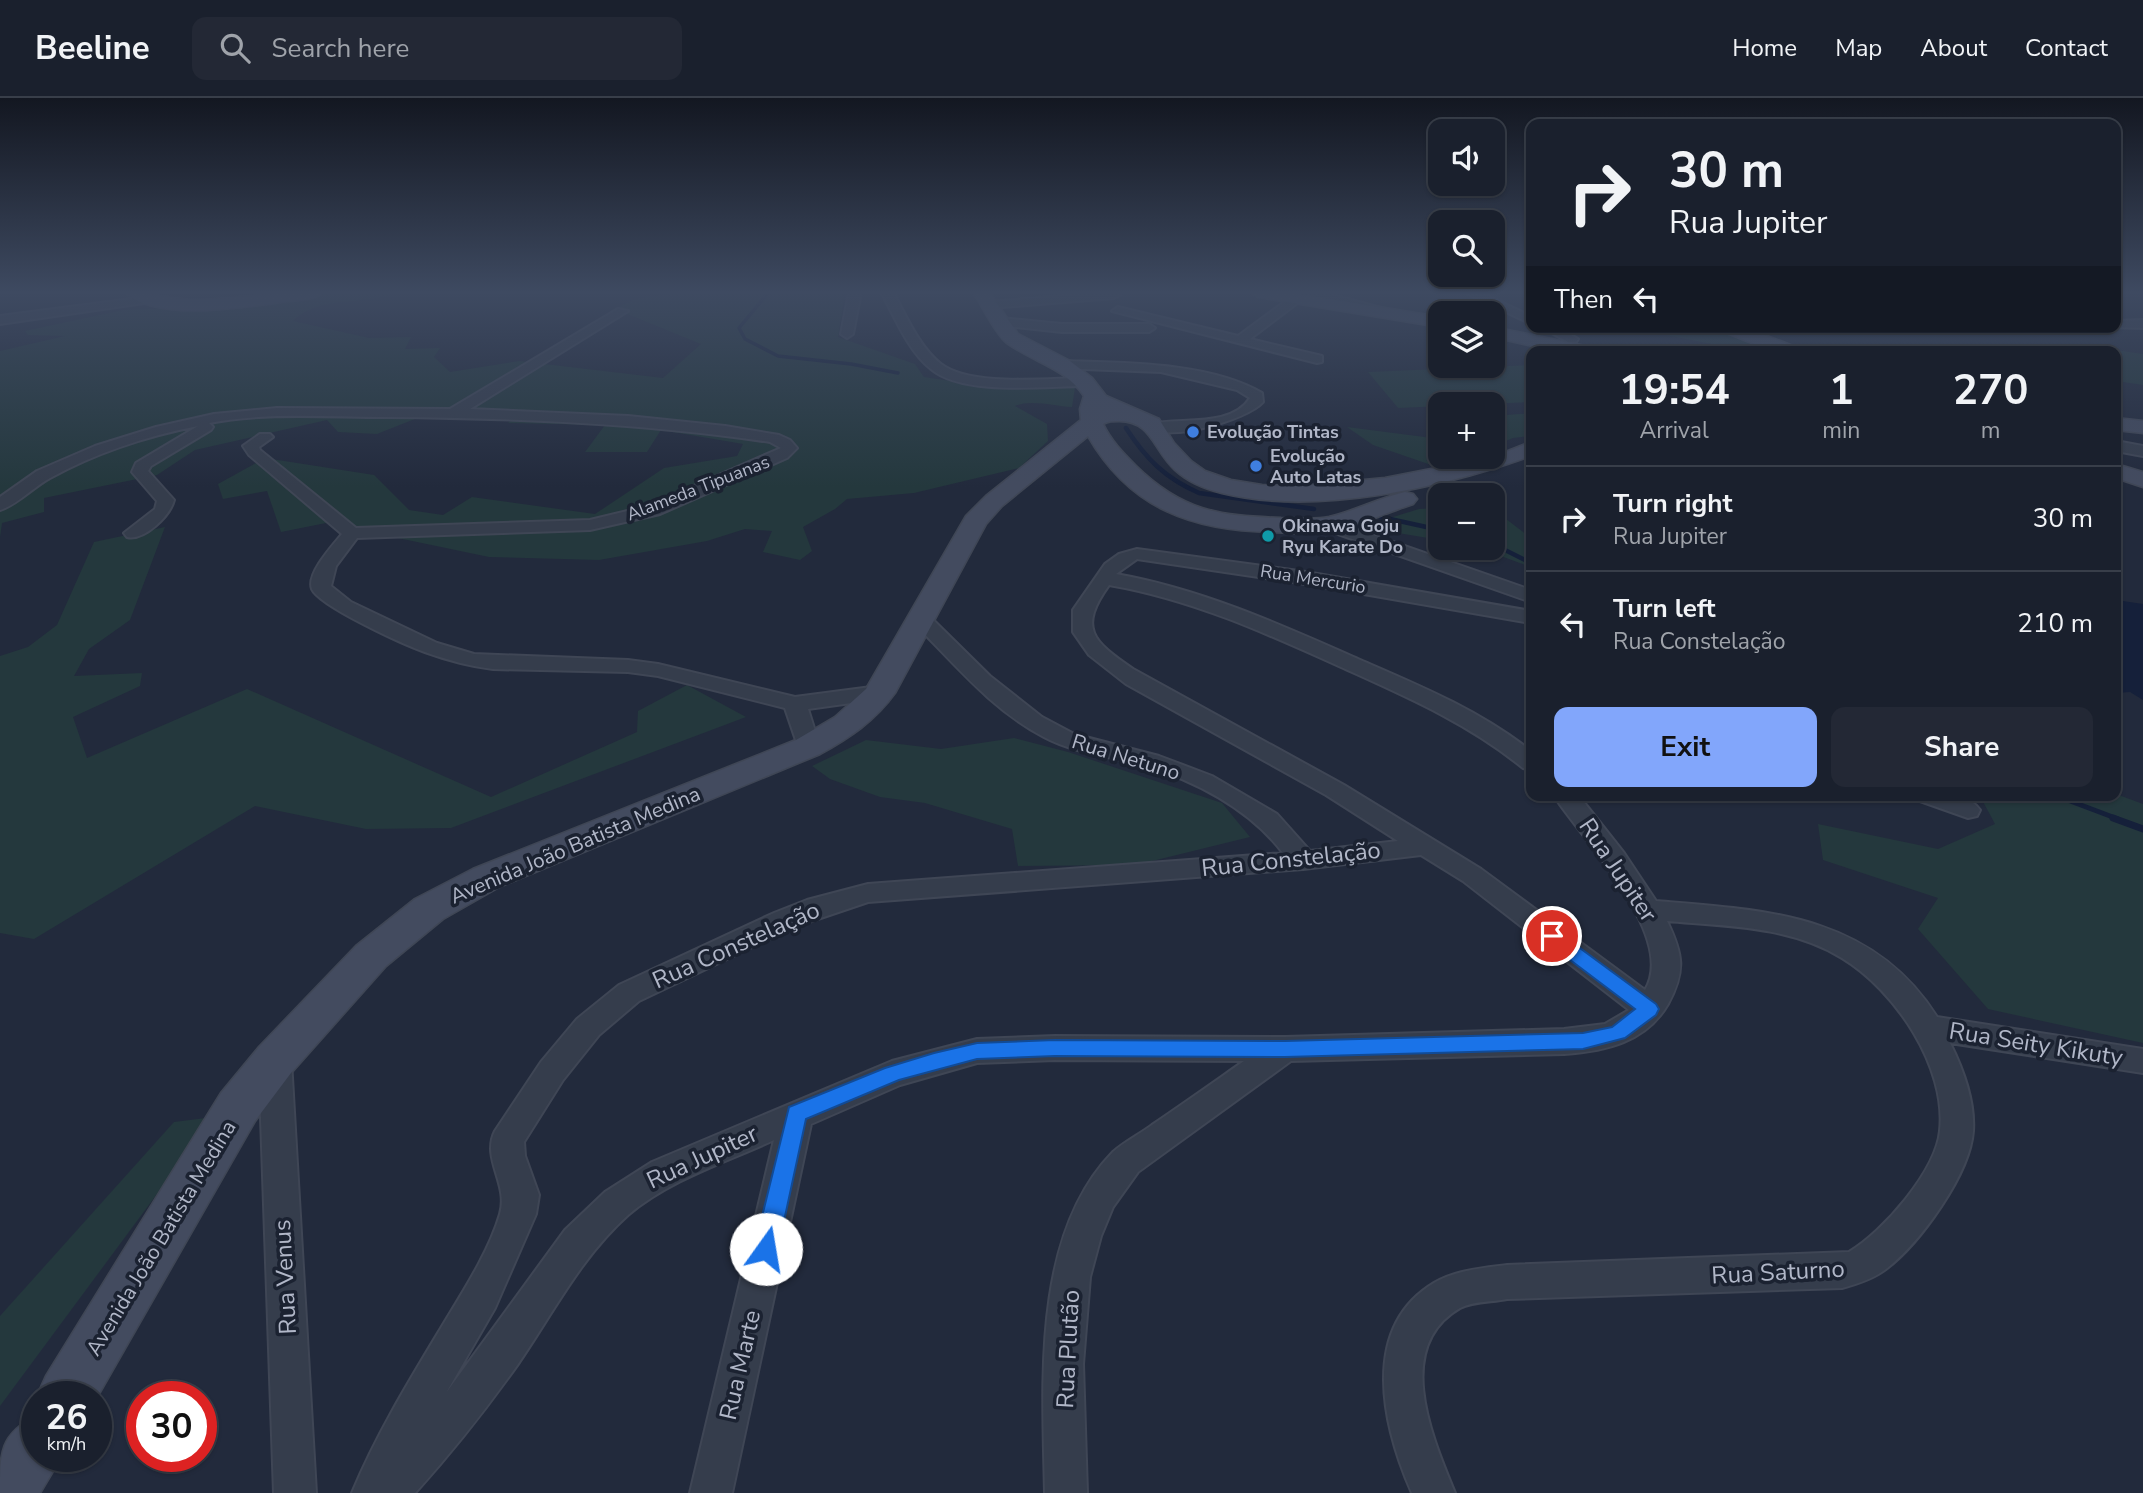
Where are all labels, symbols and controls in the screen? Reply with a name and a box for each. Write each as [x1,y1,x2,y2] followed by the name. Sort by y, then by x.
[192,17,682,80] search box
[35,26,150,71] text: Beeline
[216,29,254,67] icon: search
[272,31,409,66] text: Search here
[1732,32,1797,64] text: Home
[1835,32,1882,64] text: Map
[1920,32,1987,64] text: About
[2025,32,2108,64] text: Contact
[1428,119,1505,560] map controls
[1428,119,1505,196] button: sound
[1669,137,1784,204] text: 30 m
[1554,147,1645,238] icon: right
[1669,201,1827,244] text: Rua Jupiter
[1428,210,1505,287] button: search
[1627,280,1665,318] icon: left
[1554,282,1613,317] text: Then
[1428,301,1505,378] button: layers
[1619,362,1730,419] text: 19:54
[1829,362,1854,419] text: 1
[1953,362,2028,419] text: 270
[1428,392,1505,469] button: +
[1640,415,1709,446] text: Arrival
[1822,415,1860,446] text: min
[1981,415,2001,446] text: m
[1207,420,1339,444] place label: Evolução Tintas
[1185,424,1201,440] marker: Evolução Tintas
[1270,444,1362,489] place label: Evolução Auto Latas
[623,450,773,526] street label: Alameda Tipuanas
[1248,458,1264,474] marker: Evolução Auto Latas
[1428,483,1505,560] button: −
[1613,486,1732,521] text: Turn right
[1554,500,1592,538] icon: right
[2033,501,2093,536] text: 30 m
[1282,514,1403,559] place label: Okinawa Goju Ryu Karate Do
[1613,521,1727,552] text: Rua Jupiter
[1260,528,1276,544] marker: Okinawa Goju Ryu Karate Do
[1258,559,1368,599] street label: Rua Mercurio
[1613,591,1716,626] text: Turn left
[1554,605,1592,643] icon: left
[2017,606,2093,641] text: 210 m
[1613,626,1786,657] text: Rua Constelação
[1554,707,1817,787] button: Exit
[1831,707,2093,787] button: Share
[1068,727,1184,787] street label: Rua Netuno
[445,779,705,911] street label: Avenida João Batista Medina
[1572,812,1665,929] street label: Rua Jupiter
[1200,834,1382,884] street label: Rua Constelação
[647,894,825,996] street label: Rua Constelação
[1522,906,1582,966] pin
[1533,917,1571,955] icon: arrive
[1947,1014,2126,1074] street label: Rua Seity Kikuty
[80,1115,242,1361] street label: Avenida João Batista Medina
[641,1117,763,1197] street label: Rua Jupiter
[729,1212,803,1286] position arrow
[266,1219,304,1335] street label: Rua Venus
[1711,1253,1845,1291] street label: Rua Saturno
[1049,1289,1087,1409] street label: Rua Plutão
[712,1307,768,1423] street label: Rua Marte
[126,1381,217,1472] speed limit sign: 30
[45,1394,88,1441] text: 26
[47,1432,86,1456] text: km/h

